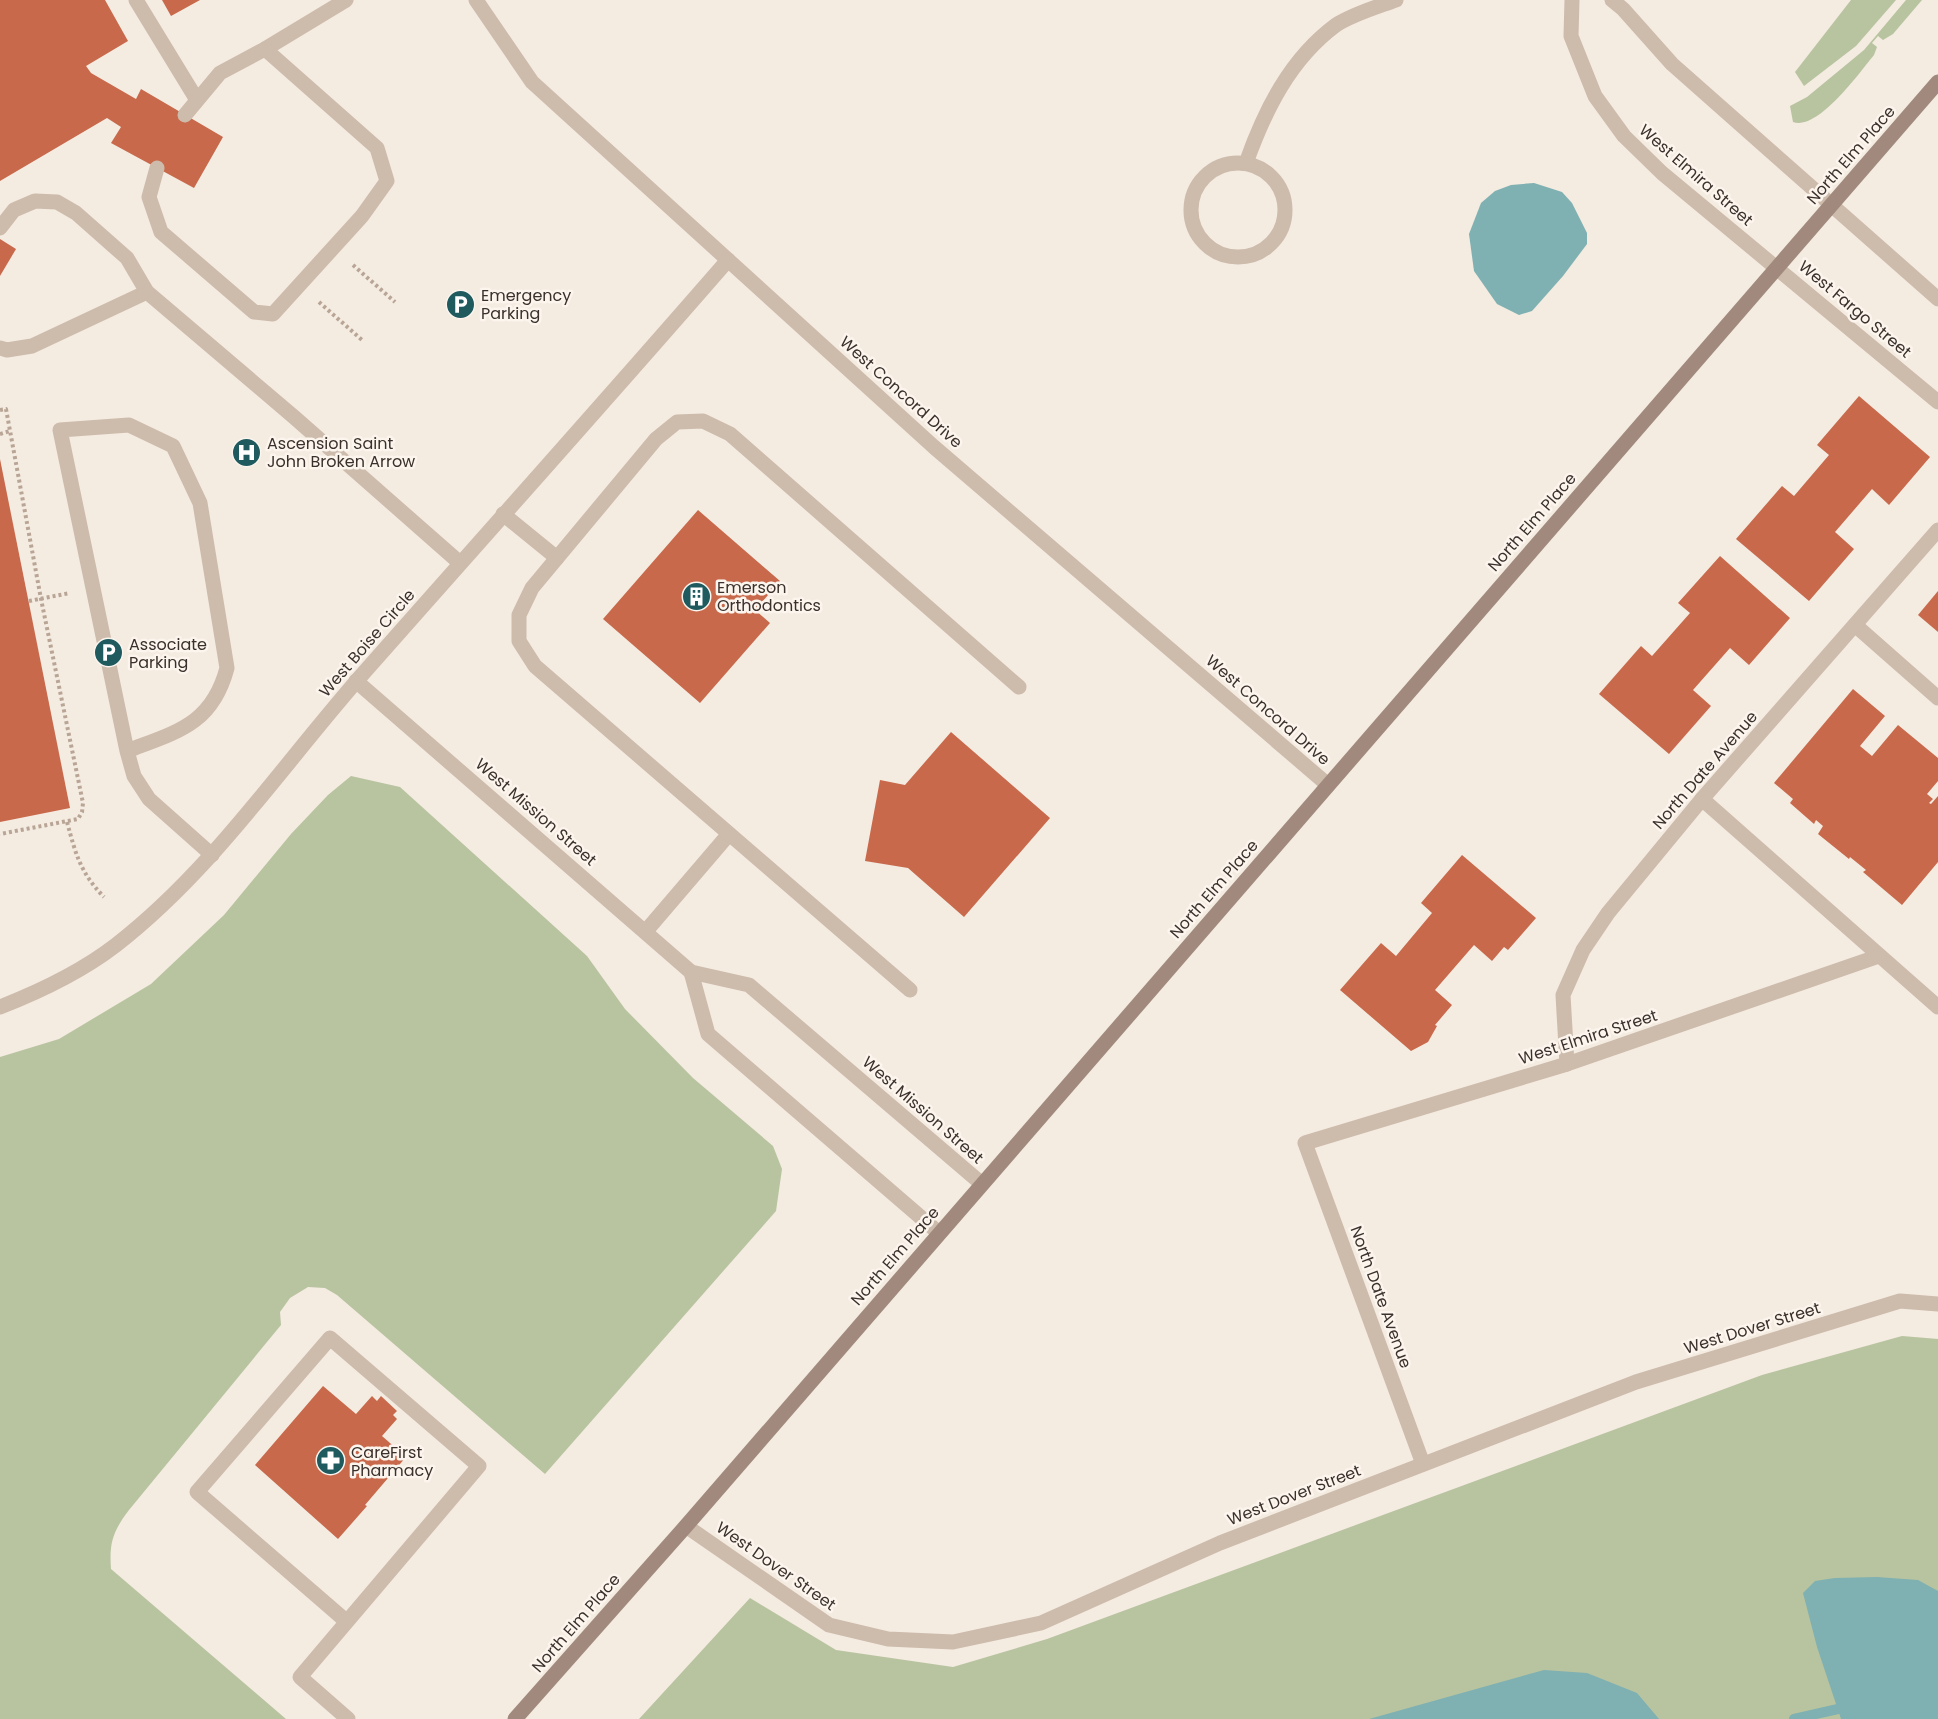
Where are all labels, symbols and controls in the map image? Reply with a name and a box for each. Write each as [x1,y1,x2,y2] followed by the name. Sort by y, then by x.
[1802,100,1901,209] street label: North Elm Place
[1634,119,1758,231] street label: West Elmira Street
[1794,255,1917,363] street label: West Fargo Street
[481,284,571,325] place label: Emergency Parking
[444,288,476,320] parking icon: Emergency Parking
[835,331,967,453] street label: West Concord Drive
[267,432,415,473] place label: Ascension Saint John Broken Arrow
[230,436,262,468] hospital icon: Ascension Saint John Broken Arrow
[1483,467,1582,576] street label: North Elm Place
[717,576,821,617] place label: Emerson Orthodontics
[680,580,712,612] building icon: Emerson Orthodontics
[314,584,420,702] street label: West Boise Circle
[129,633,207,674] place label: Associate Parking
[92,637,124,669] parking icon: Associate Parking
[1201,650,1335,771] street label: West Concord Drive
[1647,706,1763,834] street label: North Date Avenue
[470,753,602,871] street label: West Mission Street
[1165,834,1264,943] street label: North Elm Place
[1516,1004,1660,1070] street label: West Elmira Street
[857,1051,989,1169] street label: West Mission Street
[846,1201,945,1310] street label: North Elm Place
[1345,1223,1417,1371] street label: North Date Avenue
[1681,1296,1823,1360] street label: West Dover Street
[351,1441,433,1482] place label: CareFirst Pharmacy
[314,1445,346,1477] pharmacy icon: CareFirst Pharmacy
[1224,1459,1364,1531] street label: West Dover Street
[711,1516,841,1616] street label: West Dover Street
[527,1568,626,1677] street label: North Elm Place

